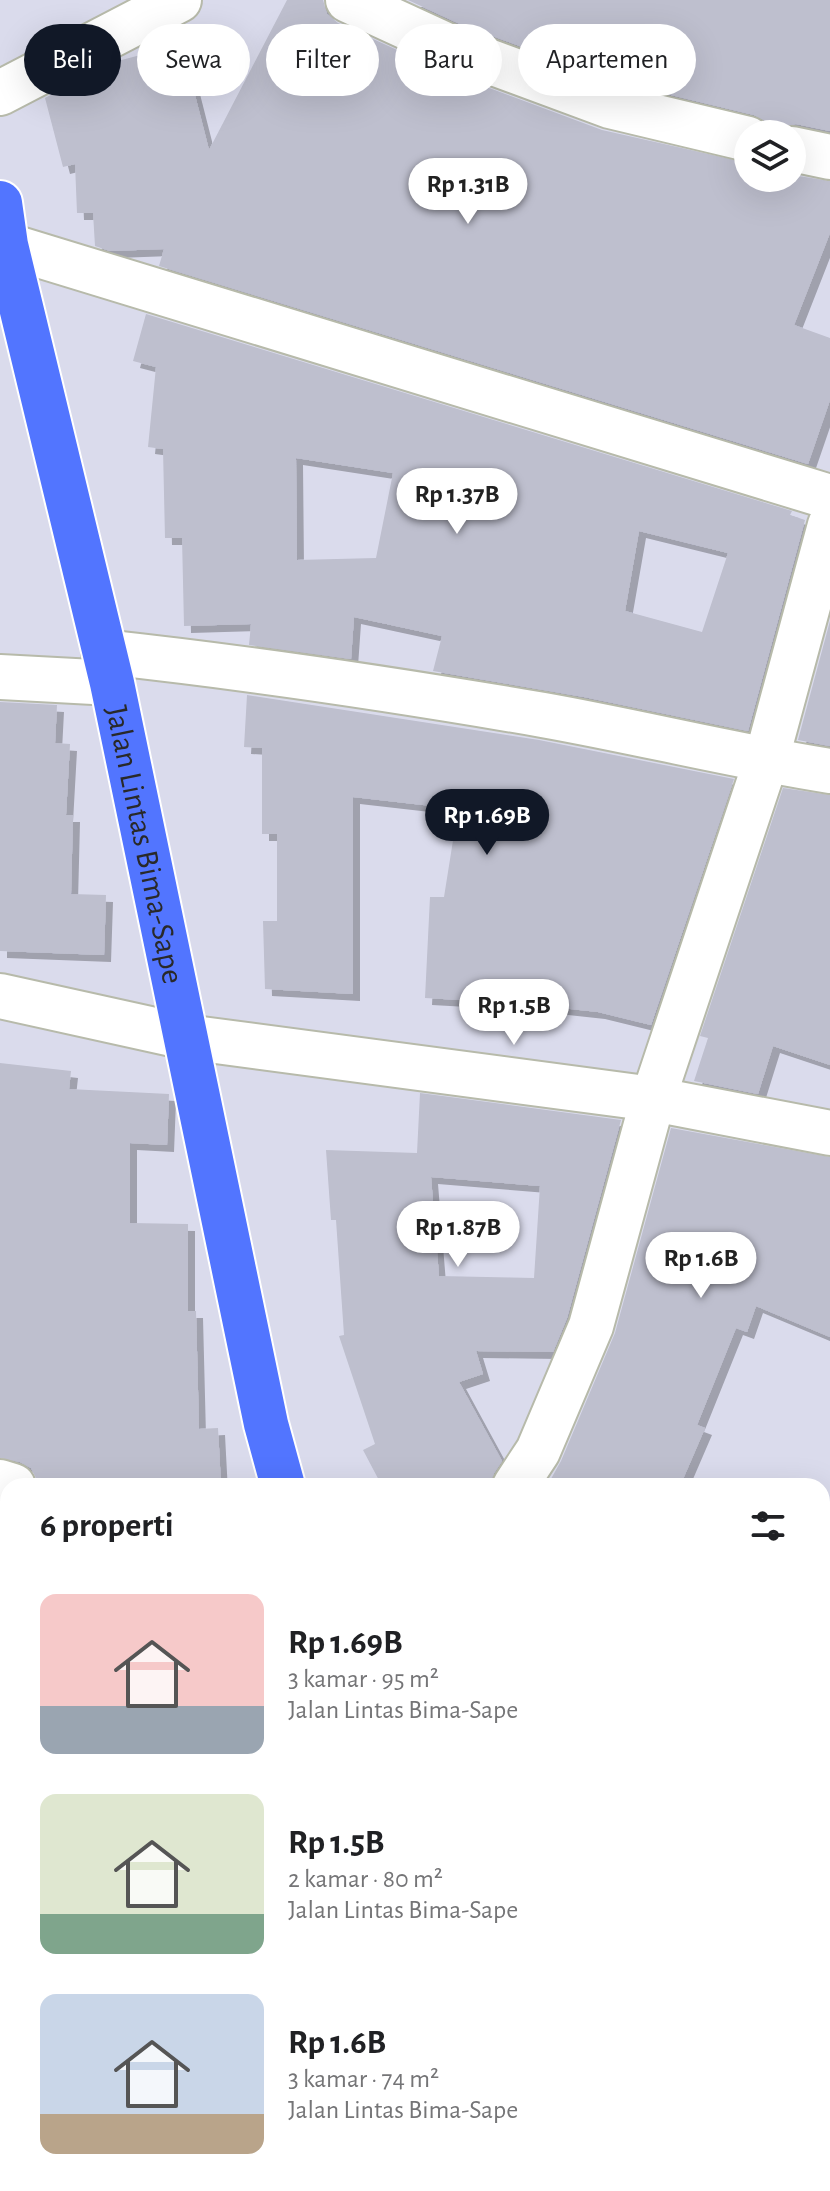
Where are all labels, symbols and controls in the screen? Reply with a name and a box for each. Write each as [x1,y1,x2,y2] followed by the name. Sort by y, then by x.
[24,24,121,96] chip: Beli
[137,24,250,96] chip: Sewa
[266,24,379,96] chip: Filter
[395,24,502,96] chip: Baru
[518,24,696,96] chip: Apartemen
[734,120,806,192] map controls
[734,120,806,192] button: layers
[385,158,551,226] pin: Rp 1.31B
[426,171,510,197] text: Rp 1.31B
[374,468,540,536] pin: Rp 1.37B
[414,481,500,507] text: Rp 1.37B
[100,703,189,987] street label: Jalan Lintas Bima-Sape
[404,789,570,857] pin: Rp 1.69B
[443,802,531,828] text: Rp 1.69B
[440,979,588,1047] pin: Rp 1.5B
[477,992,551,1018] text: Rp 1.5B
[375,1201,541,1269] pin: Rp 1.87B
[415,1214,501,1240] text: Rp 1.87B
[627,1232,775,1300] pin: Rp 1.6B
[663,1245,739,1271] text: Rp 1.6B
[746,1504,790,1548] icon: filters
[40,1509,174,1543] text: 6 properti
[104,1626,200,1722] icon: home
[288,1626,403,1660] text: Rp 1.69B
[288,1666,439,1692] text: 3 kamar · 95 m²
[288,1697,518,1723] text: Jalan Lintas Bima-Sape
[104,1826,200,1922] icon: home
[288,1826,385,1860] text: Rp 1.5B
[288,1866,443,1892] text: 2 kamar · 80 m²
[288,1897,518,1923] text: Jalan Lintas Bima-Sape
[104,2026,200,2122] icon: home
[288,2026,386,2060] text: Rp 1.6B
[288,2066,439,2092] text: 3 kamar · 74 m²
[288,2097,518,2123] text: Jalan Lintas Bima-Sape

